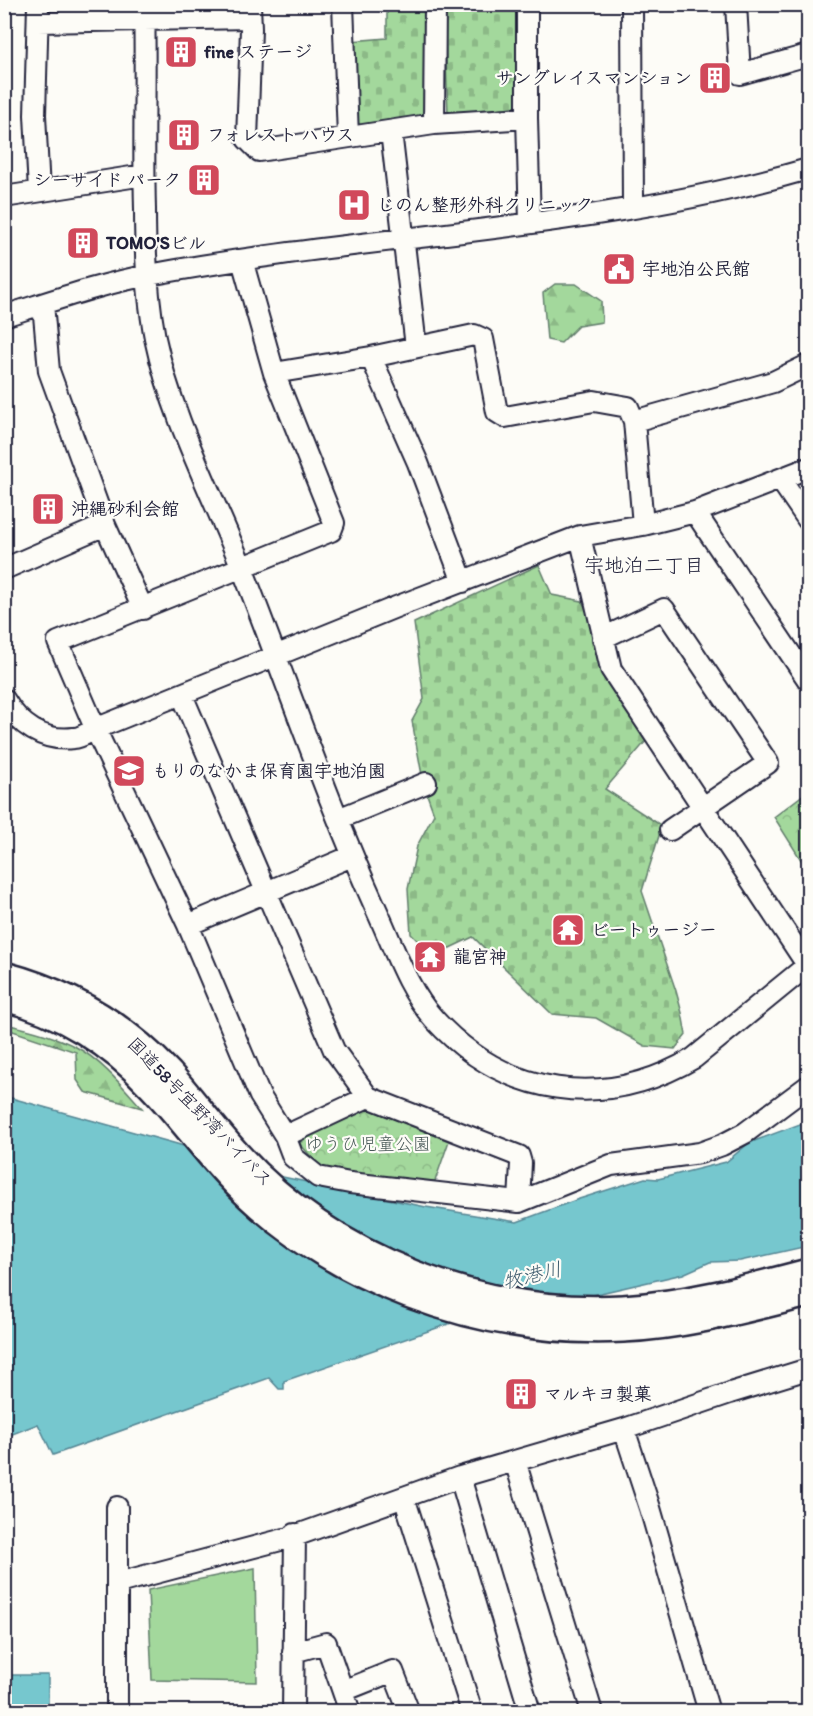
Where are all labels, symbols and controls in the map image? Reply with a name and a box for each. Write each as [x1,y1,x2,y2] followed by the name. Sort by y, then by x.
[163,34,199,70] building icon: fine ステージ
[204,41,312,63] place label: fine ステージ
[697,60,733,96] building icon: サングレイスマンション
[496,67,692,89] place label: サングレイスマンション
[166,117,202,153] building icon: フォレスト ハウス
[207,124,354,146] place label: フォレスト ハウス
[186,162,222,198] building icon: シーサイド パーク
[33,169,181,191] place label: シーサイド パーク
[336,187,372,223] hospital icon: じのん整形外科クリニック
[377,194,593,216] place label: じのん整形外科クリニック
[65,225,101,261] building icon: TOMO'Sビル
[105,232,206,254] place label: TOMO'Sビル
[601,251,637,287] public building icon: 宇地泊公民館
[642,258,750,280] place label: 宇地泊公民館
[30,491,66,527] building icon: 沖縄砂利会館
[71,498,179,520] place label: 沖縄砂利会館
[584,553,704,577] district label: 宇地泊二丁目
[111,753,147,789] school or university icon: もりのなかま保育園宇地泊園
[152,760,386,782] place label: もりのなかま保育園宇地泊園
[550,912,586,948] temple icon: ビートゥージー
[591,919,717,941] place label: ビートゥージー
[412,939,448,975] temple icon: 龍宮神
[453,946,507,968] place label: 龍宮神
[123,1033,277,1191] street label: 国道58号宜野湾バイパス
[305,1133,431,1155] park label: ゆうひ児童公園
[500,1257,564,1293] water label: 牧港川
[503,1376,539,1412] building icon: マルキヨ製菓
[544,1383,652,1405] place label: マルキヨ製菓

